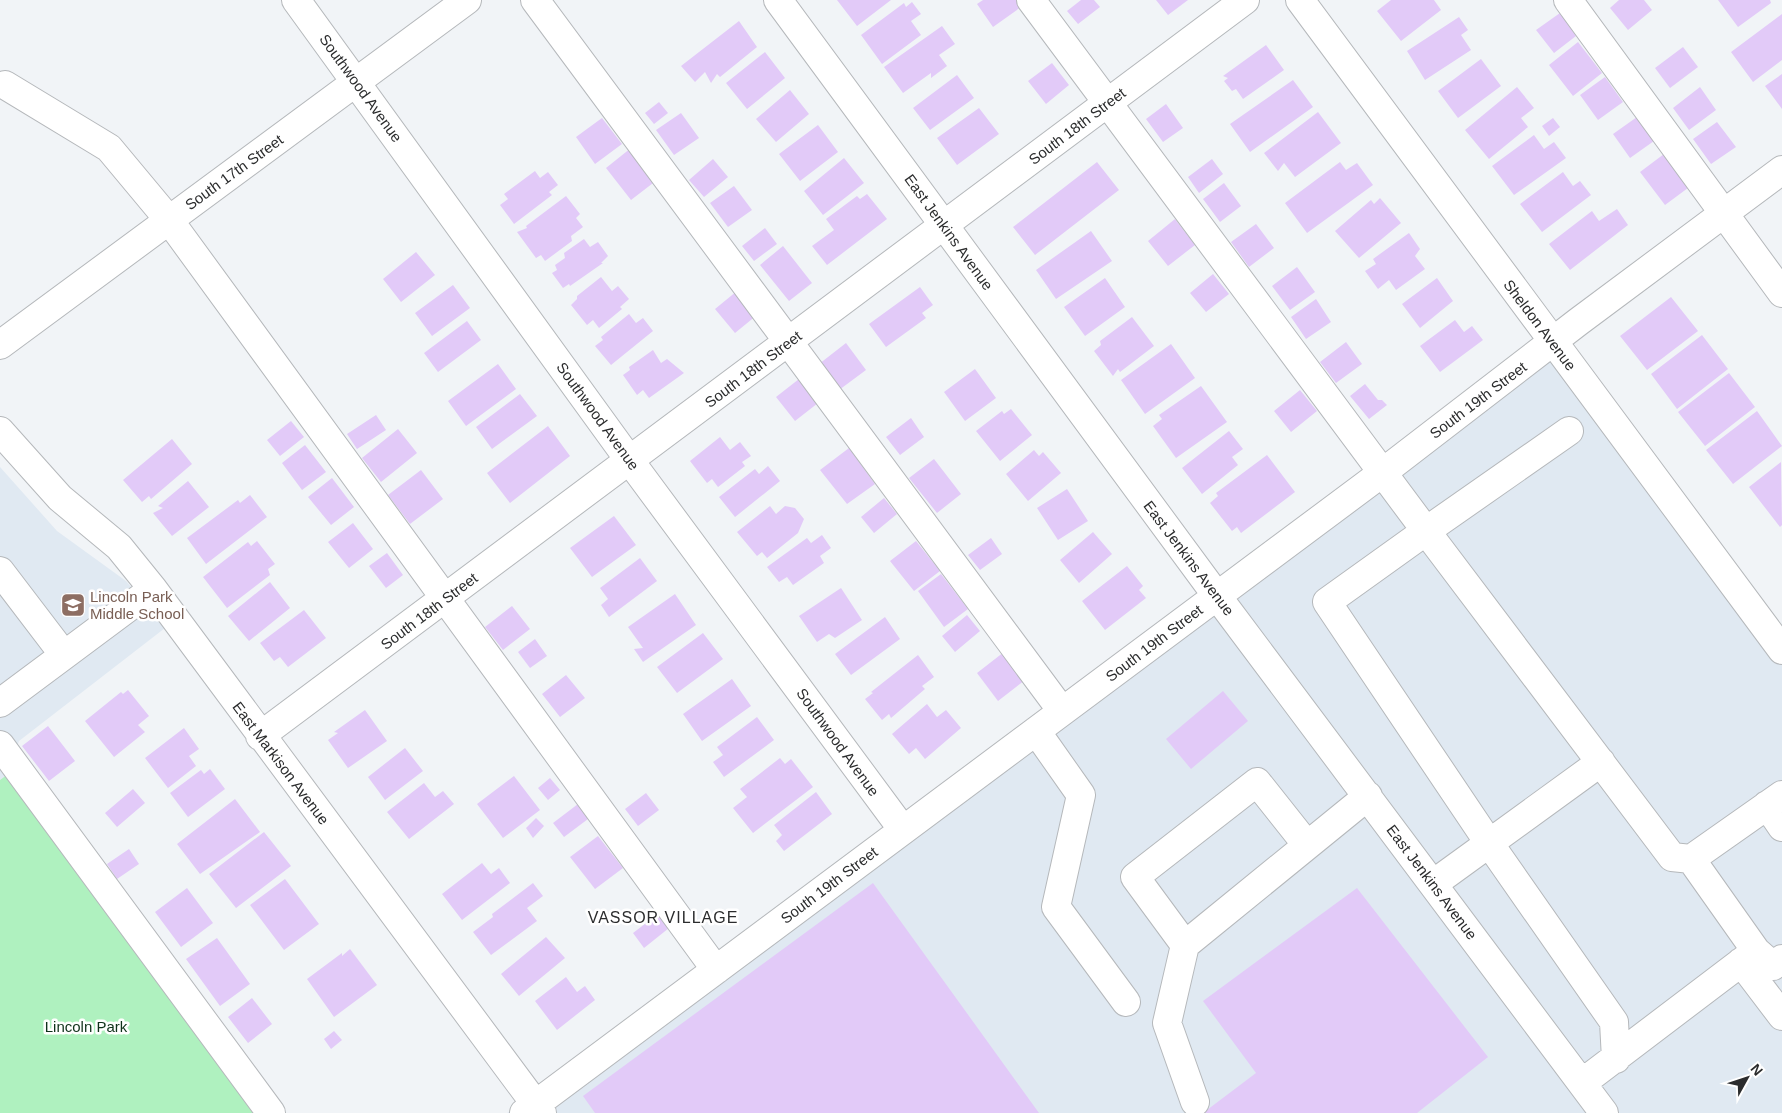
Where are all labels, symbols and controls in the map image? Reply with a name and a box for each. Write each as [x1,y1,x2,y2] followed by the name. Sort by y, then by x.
[316,31,406,145] street label: Southwood Avenue
[1025,84,1129,168] street label: South 18th Street
[182,130,287,213] street label: South 17th Street
[901,171,997,293] street label: East Jenkins Avenue
[1500,276,1580,374] street label: Sheldon Avenue
[701,327,805,411] street label: South 18th Street
[1426,358,1530,442] street label: South 19th Street
[553,359,643,473] street label: Southwood Avenue
[1140,497,1238,619] street label: East Jenkins Avenue
[377,569,481,653] street label: South 18th Street
[90,588,184,622] place label: Lincoln Park Middle School
[60,592,86,618] school or university icon: Lincoln Park Middle School
[1102,601,1206,685] street label: South 19th Street
[793,685,883,799] street label: Southwood Avenue
[229,698,333,828] street label: East Markison Avenue
[1383,821,1481,943] street label: East Jenkins Avenue
[777,843,881,927] street label: South 19th Street
[588,909,738,926] district label: VASSOR VILLAGE
[45,1018,128,1035] park label: Lincoln Park
[1722,1053,1772,1103] north arrow
[1748,1061,1766,1079] text: N

